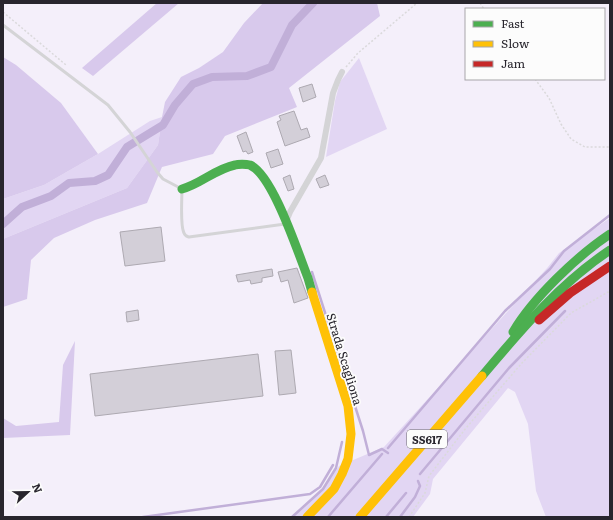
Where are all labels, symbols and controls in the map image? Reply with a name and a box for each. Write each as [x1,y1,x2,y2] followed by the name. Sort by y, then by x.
[465,8,605,80] legend
[501,14,525,32] text: Fast
[501,34,530,52] text: Slow
[501,54,526,72] text: Jam
[322,311,368,408] street label: Strada Scagliona
[407,430,447,448] road number: SS617
[8,472,48,512] north arrow
[29,481,47,495] text: N

